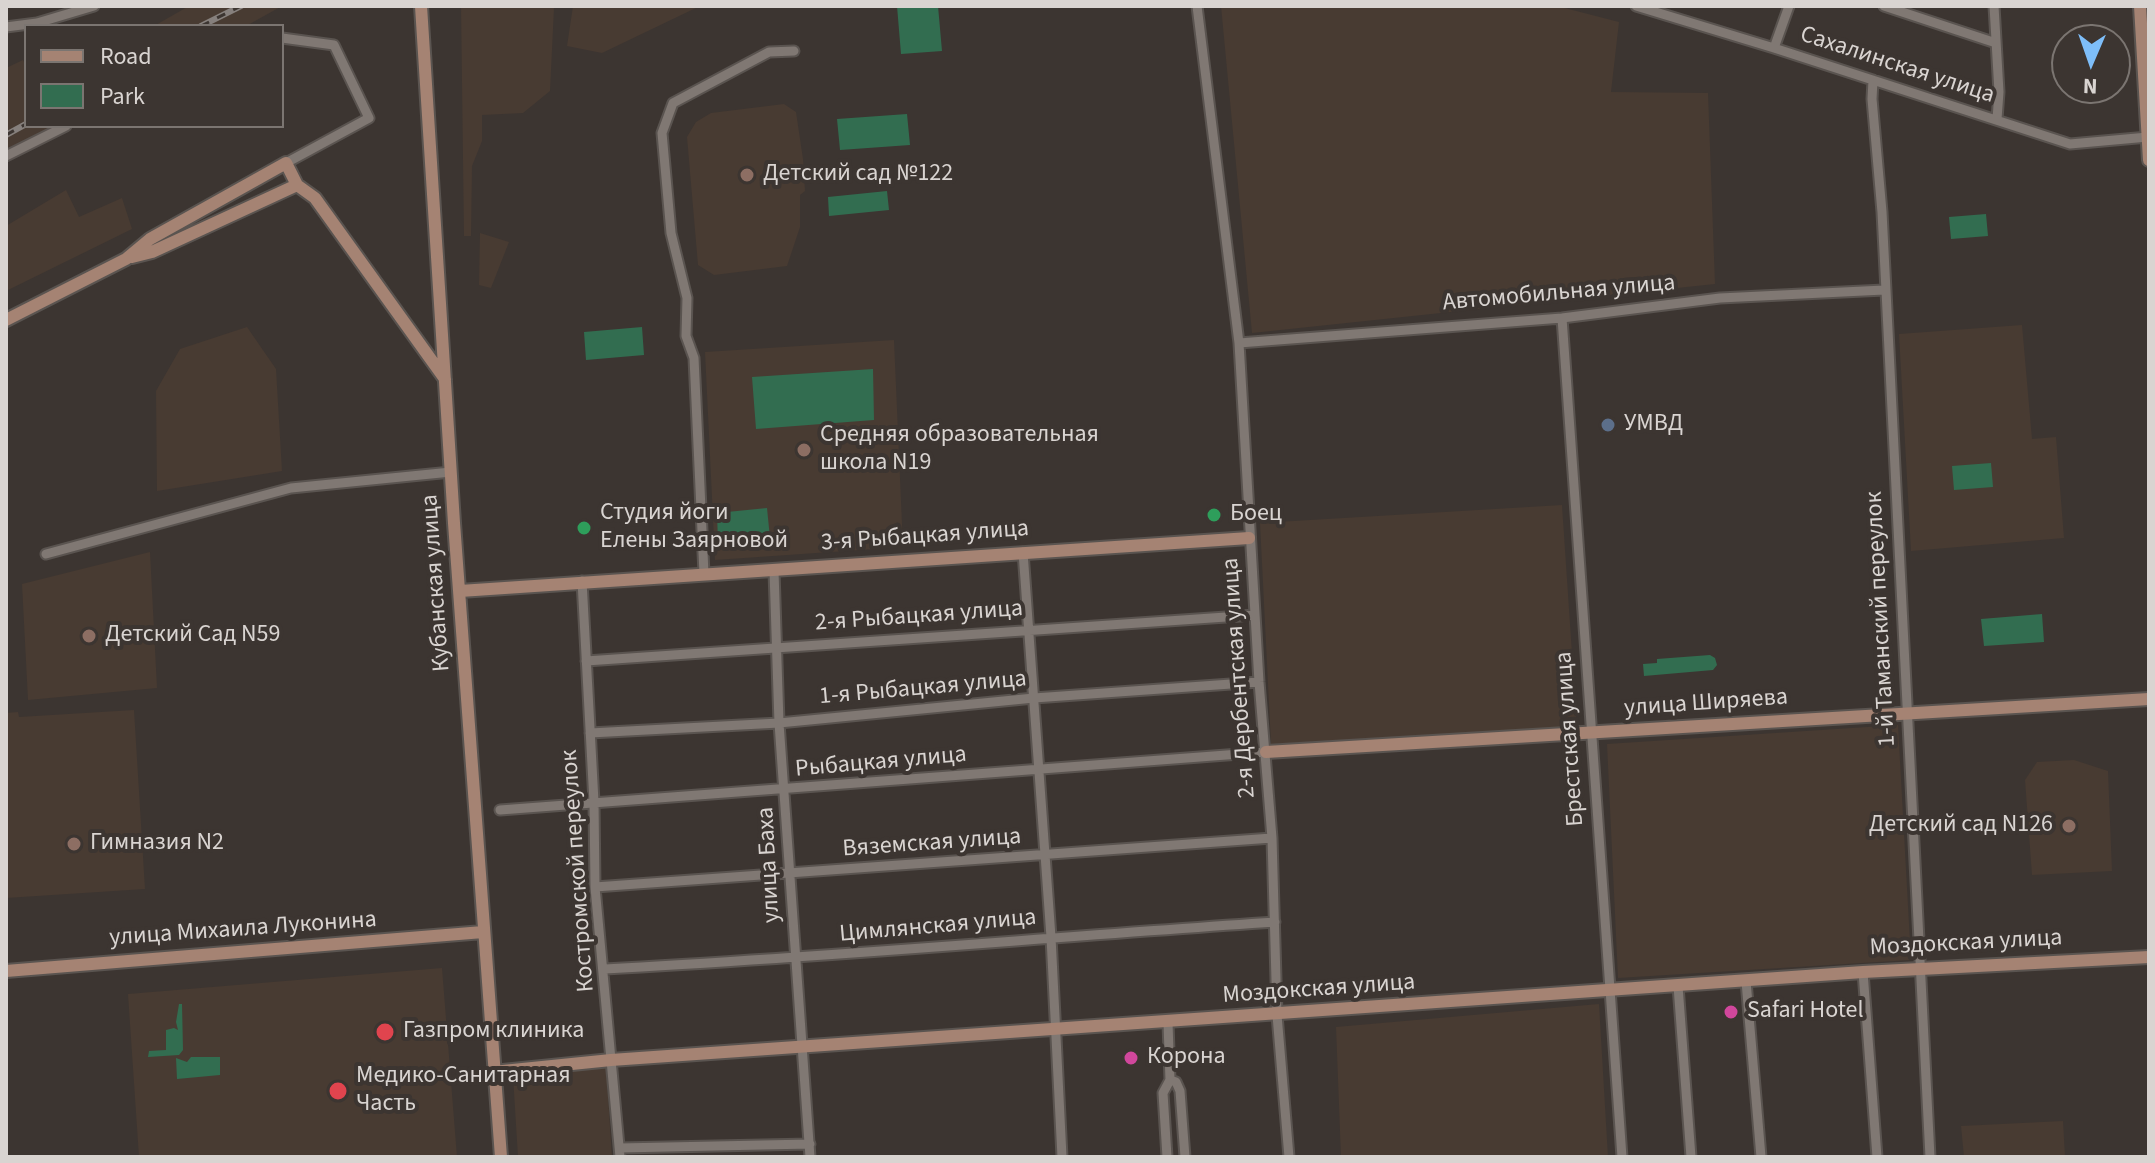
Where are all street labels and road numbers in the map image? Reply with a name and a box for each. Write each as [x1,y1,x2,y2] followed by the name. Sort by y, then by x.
[1796,21,1998,111] street label: Сахалинская улица
[1441,269,1677,319] street label: Автомобильная улица
[1861,491,1903,747] street label: 1-й Таманский переулок
[416,493,458,673] street label: Кубанская улица
[820,515,1030,559] street label: 3-я Рыбацкая улица
[1217,557,1263,799] street label: 2-я Дербентская улица
[814,595,1024,639] street label: 2-я Рыбацкая улица
[1551,651,1591,827] street label: Брестская улица
[818,666,1028,712] street label: 1-я Рыбацкая улица
[1623,684,1789,724] street label: улица Ширяева
[794,741,968,785] street label: Рыбацкая улица
[556,749,602,993] street label: Костромской переулок
[753,806,787,924] street label: улица Баха
[842,823,1022,865] street label: Вяземская улица
[838,904,1038,950] street label: Цимлянская улица
[108,906,378,954] street label: улица Михаила Луконина
[1869,925,2063,963] street label: Моздокская улица
[1222,969,1416,1011] street label: Моздокская улица

